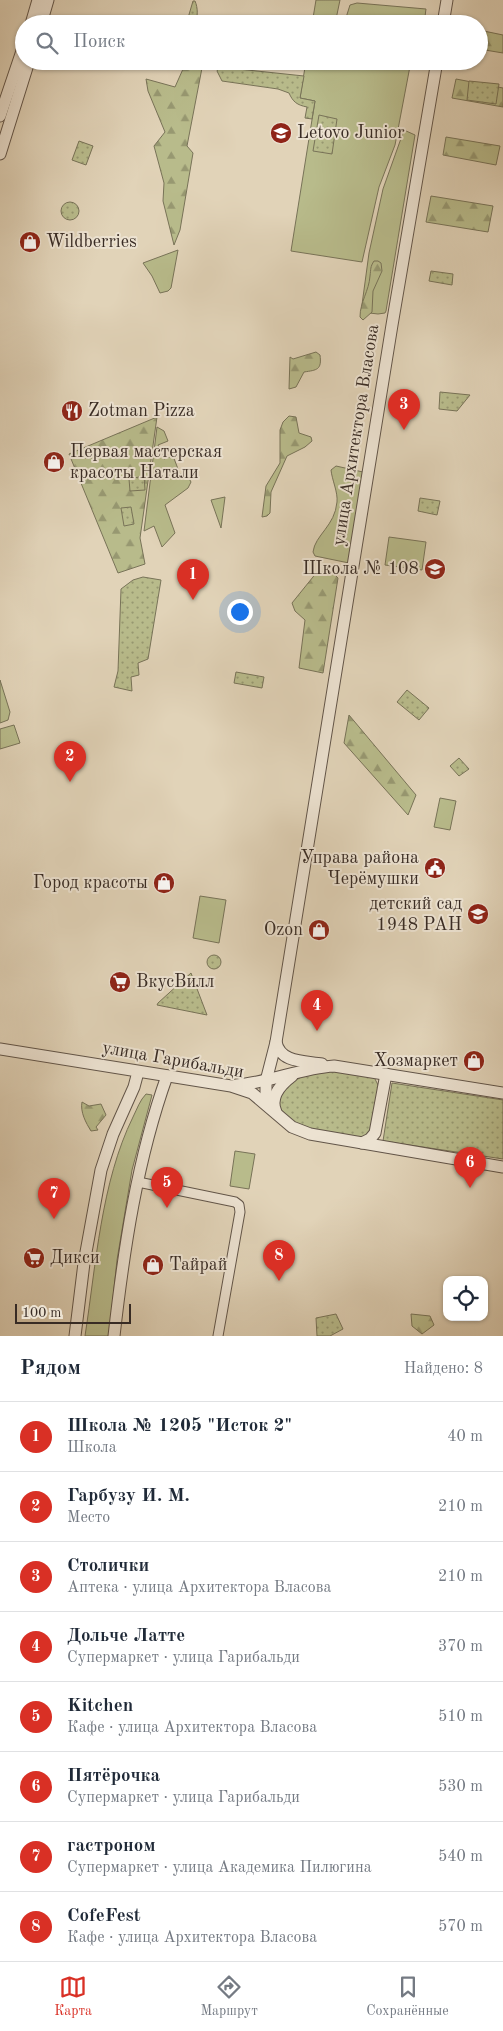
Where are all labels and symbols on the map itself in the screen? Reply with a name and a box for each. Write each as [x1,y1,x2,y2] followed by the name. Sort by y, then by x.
[269,121,293,145] school or university icon: Letovo Junior
[297,124,405,142] place label: Letovo Junior
[18,230,42,254] shop icon: Wildberries
[46,233,137,251] place label: Wildberries
[330,323,382,547] street label: улица Архитектора Власова
[388,389,420,430] pin: 3
[60,399,84,423] restaurant icon: Zotman Pizza
[88,402,195,420] place label: Zotman Pizza
[70,443,222,482] place label: Первая мастерская красоты Натали
[42,450,66,474] shop icon: Первая мастерская красоты Натали
[423,557,447,581] school or university icon: Школа № 108
[177,559,209,600] pin: 1
[303,560,419,578] place label: Школа № 108
[227,599,253,625] your location
[54,741,86,782] pin: 2
[300,849,419,888] place label: Управа района Черёмушки
[423,856,447,880] public building icon: Управа района Черёмушки
[152,871,176,895] shop icon: Город красоты
[33,874,148,892] place label: Город красоты
[370,895,462,934] place label: детский сад 1948 РАН
[466,902,490,926] school or university icon: детский сад 1948 РАН
[307,918,331,942] shop icon: Ozon
[264,921,303,939] place label: Ozon
[108,970,132,994] supermarket icon: ВкусВилл
[136,973,214,991] place label: ВкусВилл
[301,990,333,1031] pin: 4
[101,1039,245,1081] street label: улица Гарибальди
[462,1049,486,1073] shop icon: Хозмаркет
[374,1052,458,1070] place label: Хозмаркет
[454,1147,486,1188] pin: 6
[151,1167,183,1208] pin: 5
[38,1178,70,1219] pin: 7
[263,1240,295,1281] pin: 8
[22,1246,46,1270] supermarket icon: Дикси
[50,1249,100,1267] place label: Дикси
[141,1253,165,1277] shop icon: Тайрай
[169,1256,227,1274] place label: Тайрай
[15,1301,131,1324] scale bar

